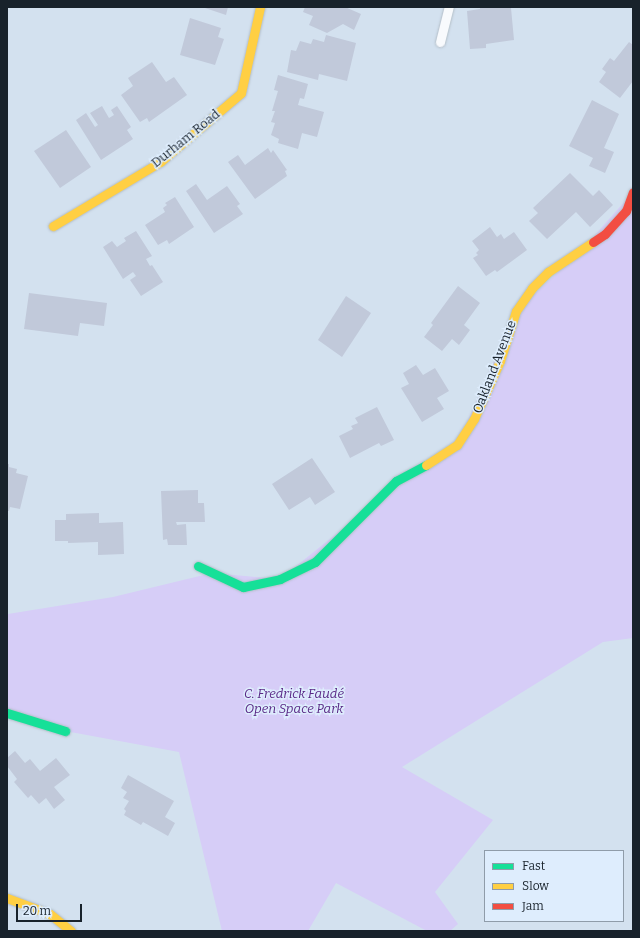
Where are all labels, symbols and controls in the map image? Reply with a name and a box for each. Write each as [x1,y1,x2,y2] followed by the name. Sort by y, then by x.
[149,107,223,171] street label: Durham Road
[470,318,520,416] street label: Oakland Avenue
[244,687,344,718] park label: C. Fredrick Faudé Open Space Park
[484,850,624,922] legend
[522,859,545,873] text: Fast
[522,879,549,893] text: Slow
[18,896,84,922] scale bar
[522,899,544,913] text: Jam
[23,904,51,918] text: 20 m

